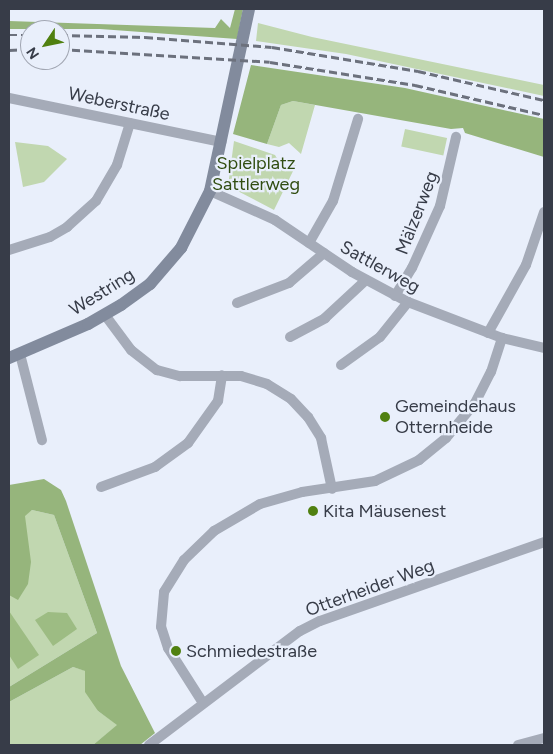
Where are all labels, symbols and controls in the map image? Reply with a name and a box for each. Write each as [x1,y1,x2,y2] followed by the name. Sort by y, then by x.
[20,20,70,70] north arrow
[23,44,43,62] text: N
[66,83,172,125] street label: Weberstraße
[212,153,300,195] park label: Spielplatz Sattlerweg
[391,168,443,258] street label: Mälzerweg
[336,236,424,298] street label: Sattlerweg
[66,264,138,320] street label: Westring
[395,396,516,438] place label: Gemeindehaus Otternheide
[379,411,391,423] marker: Gemeindehaus Otternheide
[323,500,446,522] place label: Kita Mäusenest
[307,505,319,517] marker: Kita Mäusenest
[303,555,437,621] street label: Otterheider Weg
[186,640,317,662] place label: Schmiedestraße
[170,645,182,657] marker: Schmiedestraße

